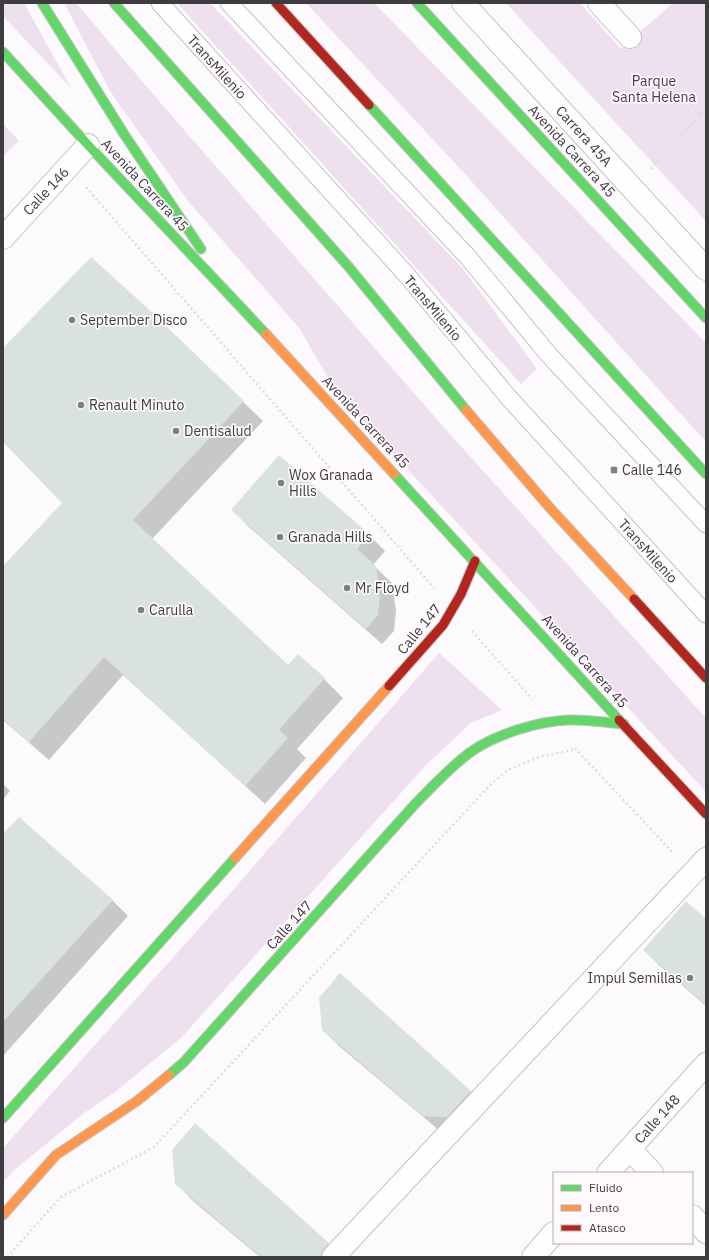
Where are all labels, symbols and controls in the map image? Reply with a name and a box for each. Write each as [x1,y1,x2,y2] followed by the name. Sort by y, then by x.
[183,31,251,103] street label: TransMilenio
[612,72,696,106] park label: Parque Santa Helena
[524,101,620,201] street label: Avenida Carrera 45
[552,102,616,170] street label: Carrera 45A
[97,135,193,235] street label: Avenida Carrera 45
[19,163,73,219] street label: Calle 146
[400,271,466,345] street label: TransMilenio
[80,311,188,329] place label: September Disco
[67,315,77,325] marker: September Disco
[318,372,414,472] street label: Avenida Carrera 45
[89,396,184,414] place label: Renault Minuto
[76,400,86,410] marker: Renault Minuto
[184,422,252,440] place label: Dentisalud
[171,426,181,436] marker: Dentisalud
[622,461,682,479] place label: Calle 146
[609,465,619,475] marker: Calle 146
[289,466,373,500] place label: Wox Granada Hills
[276,478,286,488] marker: Wox Granada Hills
[614,515,682,587] street label: TransMilenio
[288,528,373,546] place label: Granada Hills
[275,532,285,542] marker: Granada Hills
[355,579,409,597] place label: Mr Floyd
[342,583,352,593] marker: Mr Floyd
[393,600,445,658] street label: Calle 147
[149,601,194,619] place label: Carulla
[136,605,146,615] marker: Carulla
[538,610,632,712] street label: Avenida Carrera 45
[262,897,316,953] street label: Calle 147
[588,969,682,987] place label: Impul Semillas
[685,973,695,983] marker: Impul Semillas
[630,1091,684,1147] street label: Calle 148
[553,1172,693,1244] legend
[589,1180,623,1195] text: Fluido
[589,1200,619,1215] text: Lento
[589,1220,626,1235] text: Atasco

